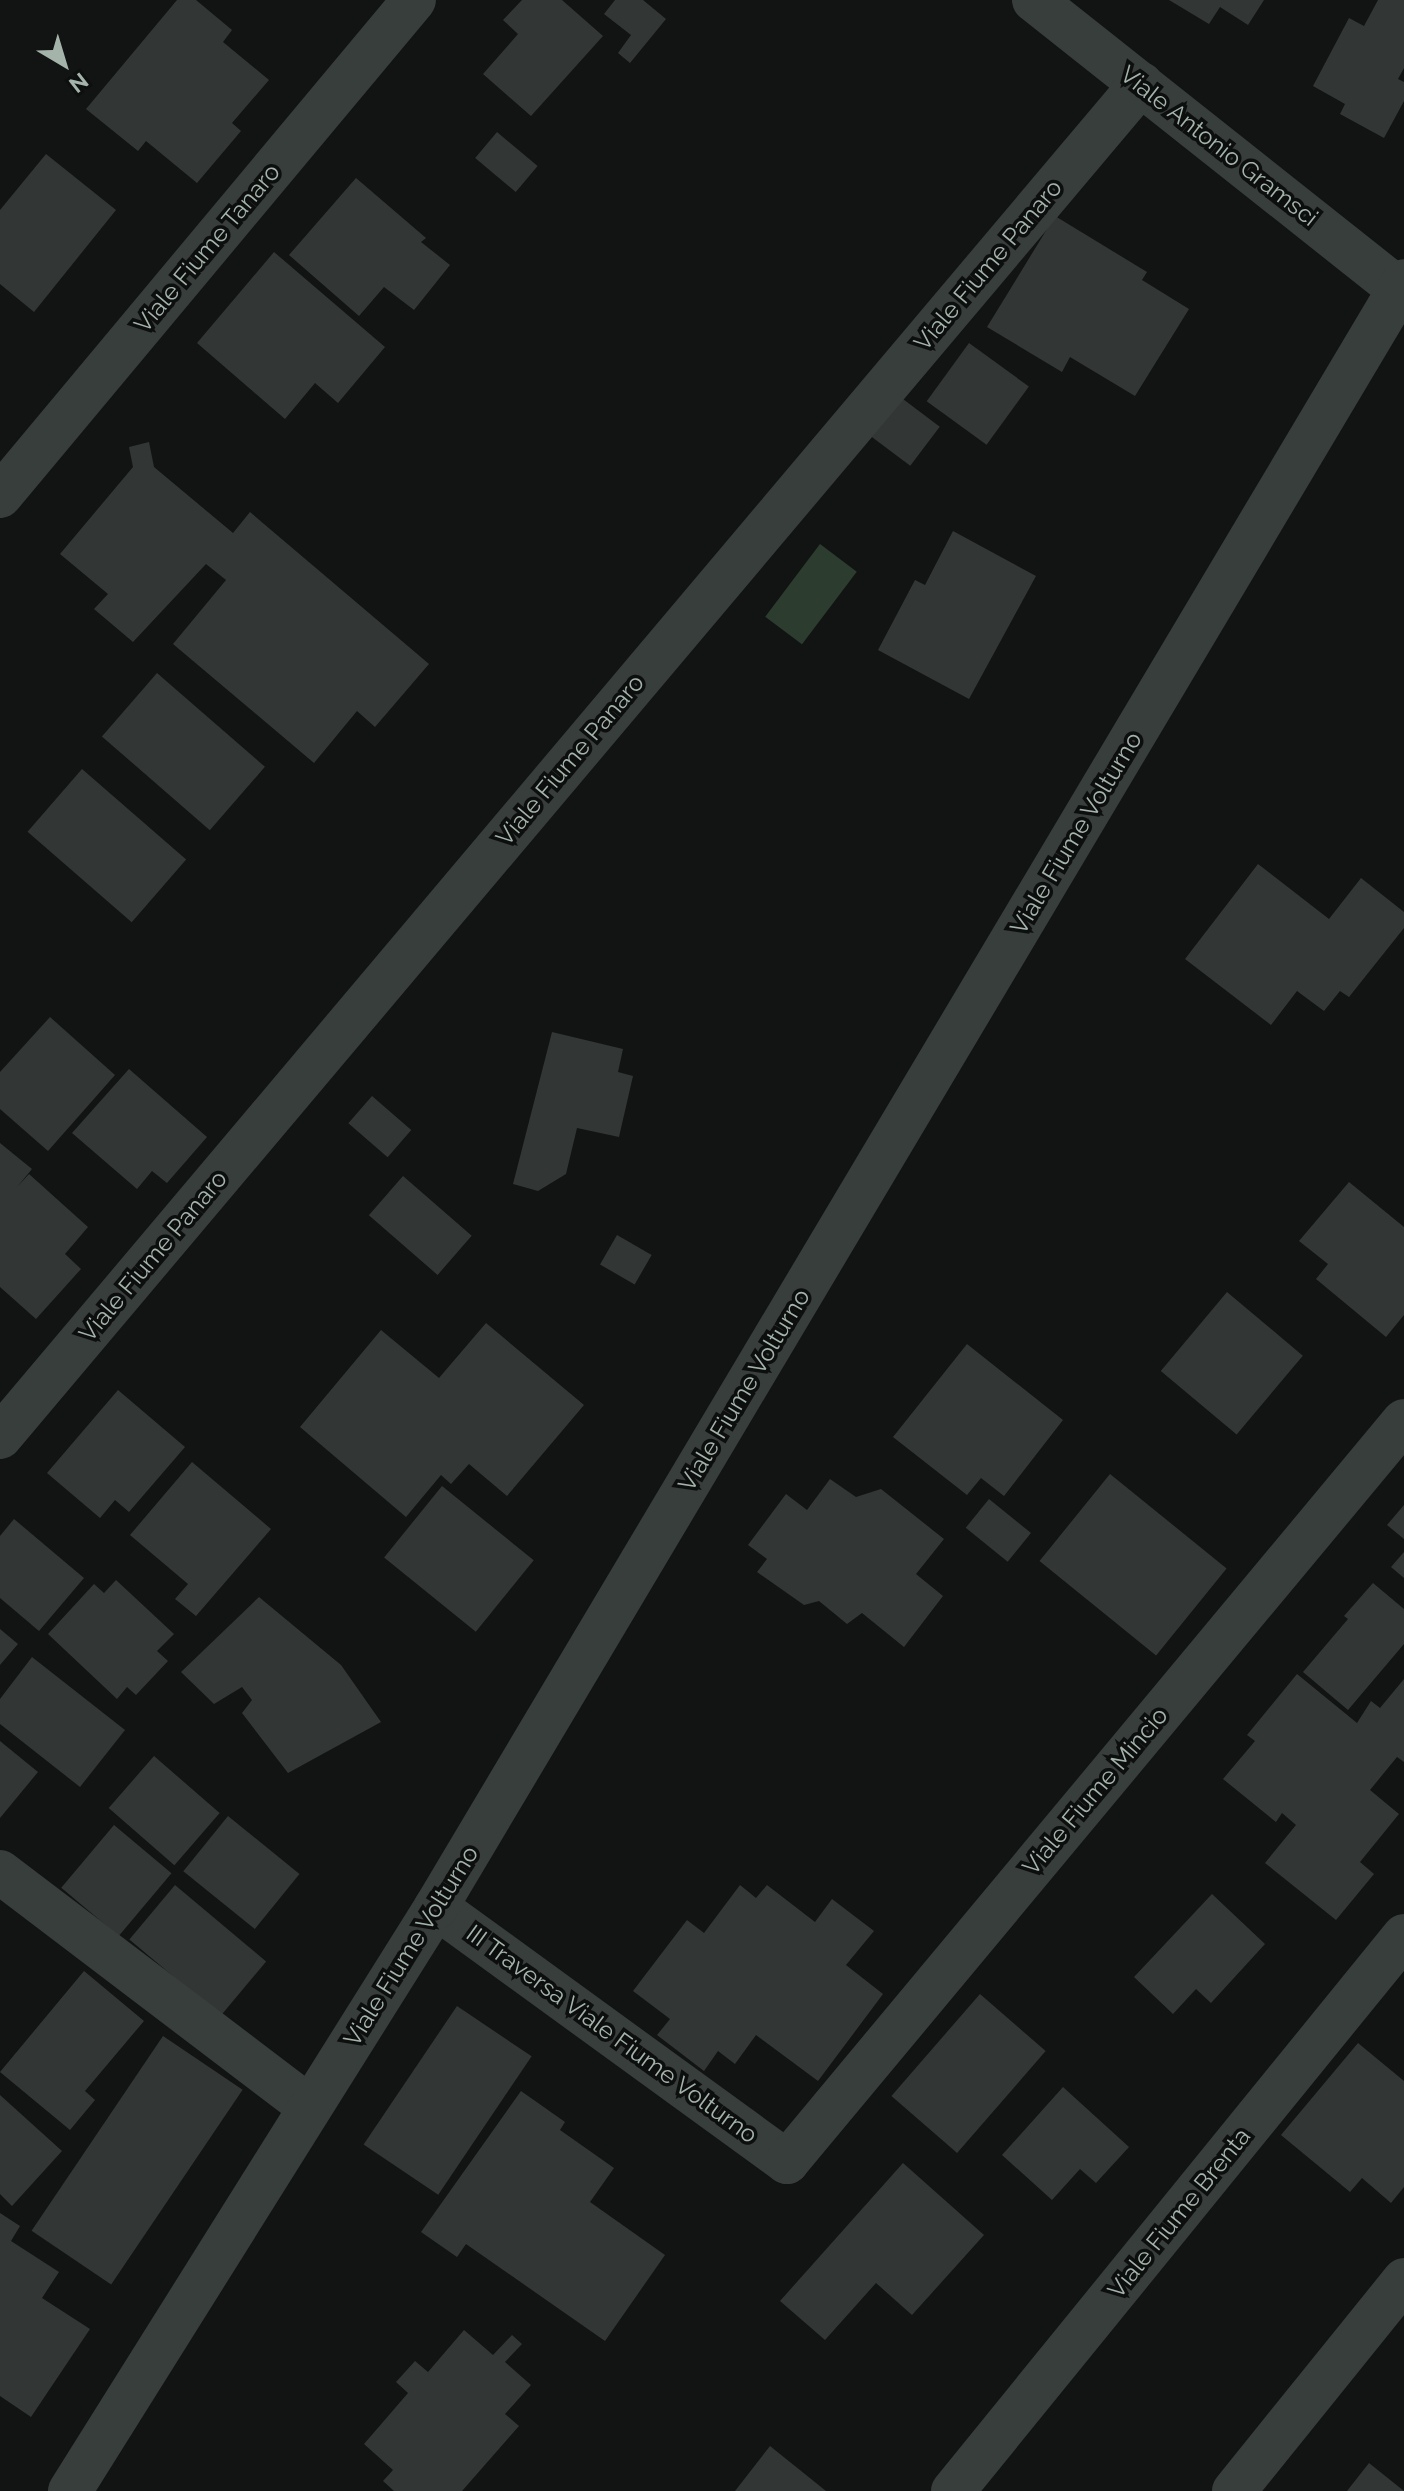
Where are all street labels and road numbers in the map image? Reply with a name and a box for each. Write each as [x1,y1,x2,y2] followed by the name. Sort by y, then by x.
[1114,60,1324,232] street label: Viale Antonio Gramsci
[128,158,286,338] street label: Viale Fiume Tanaro
[908,174,1068,356] street label: Viale Fiume Panaro
[490,669,650,851] street label: Viale Fiume Panaro
[1004,726,1148,940] street label: Viale Fiume Volturno
[73,1165,233,1347] street label: Viale Fiume Panaro
[672,1283,816,1497] street label: Viale Fiume Volturno
[1016,1701,1174,1881] street label: Viale Fiume Mincio
[337,1840,485,2052] street label: Viale Fiume Volturno
[460,1918,764,2150] street label: III Traversa Viale Fiume Volturno
[1102,2122,1256,2304] street label: Viale Fiume Brenta

